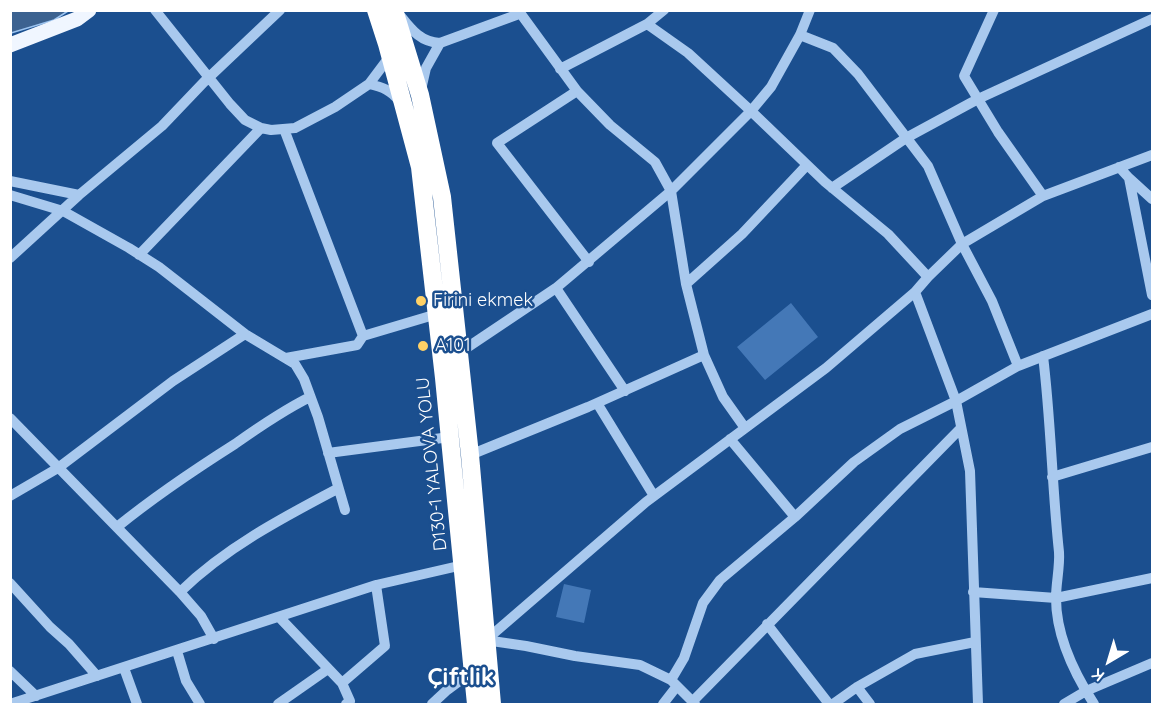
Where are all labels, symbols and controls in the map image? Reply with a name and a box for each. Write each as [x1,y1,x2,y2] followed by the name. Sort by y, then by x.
[433,290,533,312] place label: Firini ekmek
[414,294,428,308] marker: Firini ekmek
[435,335,471,357] place label: A101
[416,339,430,353] marker: A101
[412,376,452,552] street label: D130-1 YALOVA YOLU
[1079,631,1139,691] north arrow
[428,664,494,692] district label: Çiftlik
[1088,664,1108,686] text: K

